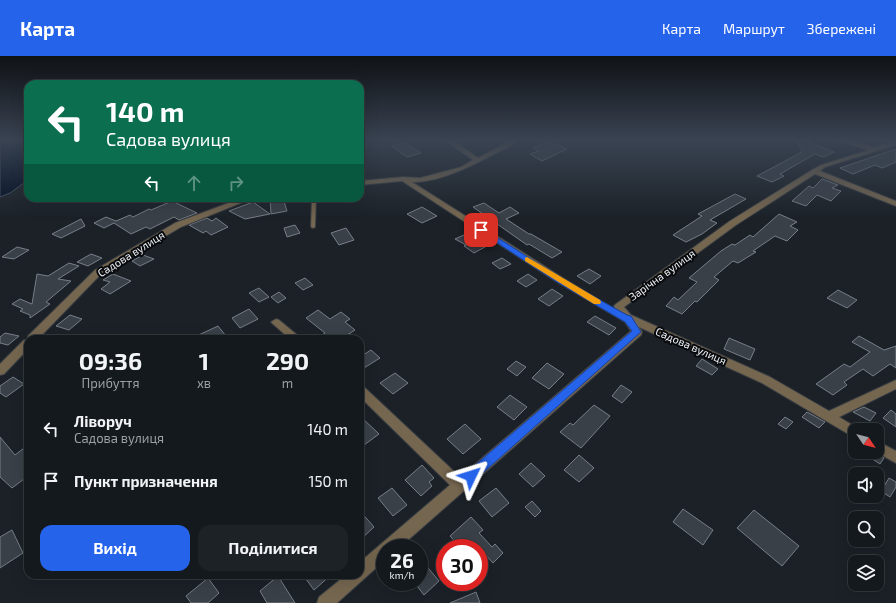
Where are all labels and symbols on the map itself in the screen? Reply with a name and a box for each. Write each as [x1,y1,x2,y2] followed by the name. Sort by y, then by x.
[464,213,498,247] pin
[95,228,167,280] street label: Садова вулиця
[626,246,698,304] street label: Зарічна вулиця
[653,324,729,368] street label: Садова вулиця
[848,423,884,459] north arrow
[450,455,492,497] position arrow
[436,539,488,591] speed limit sign: 30

